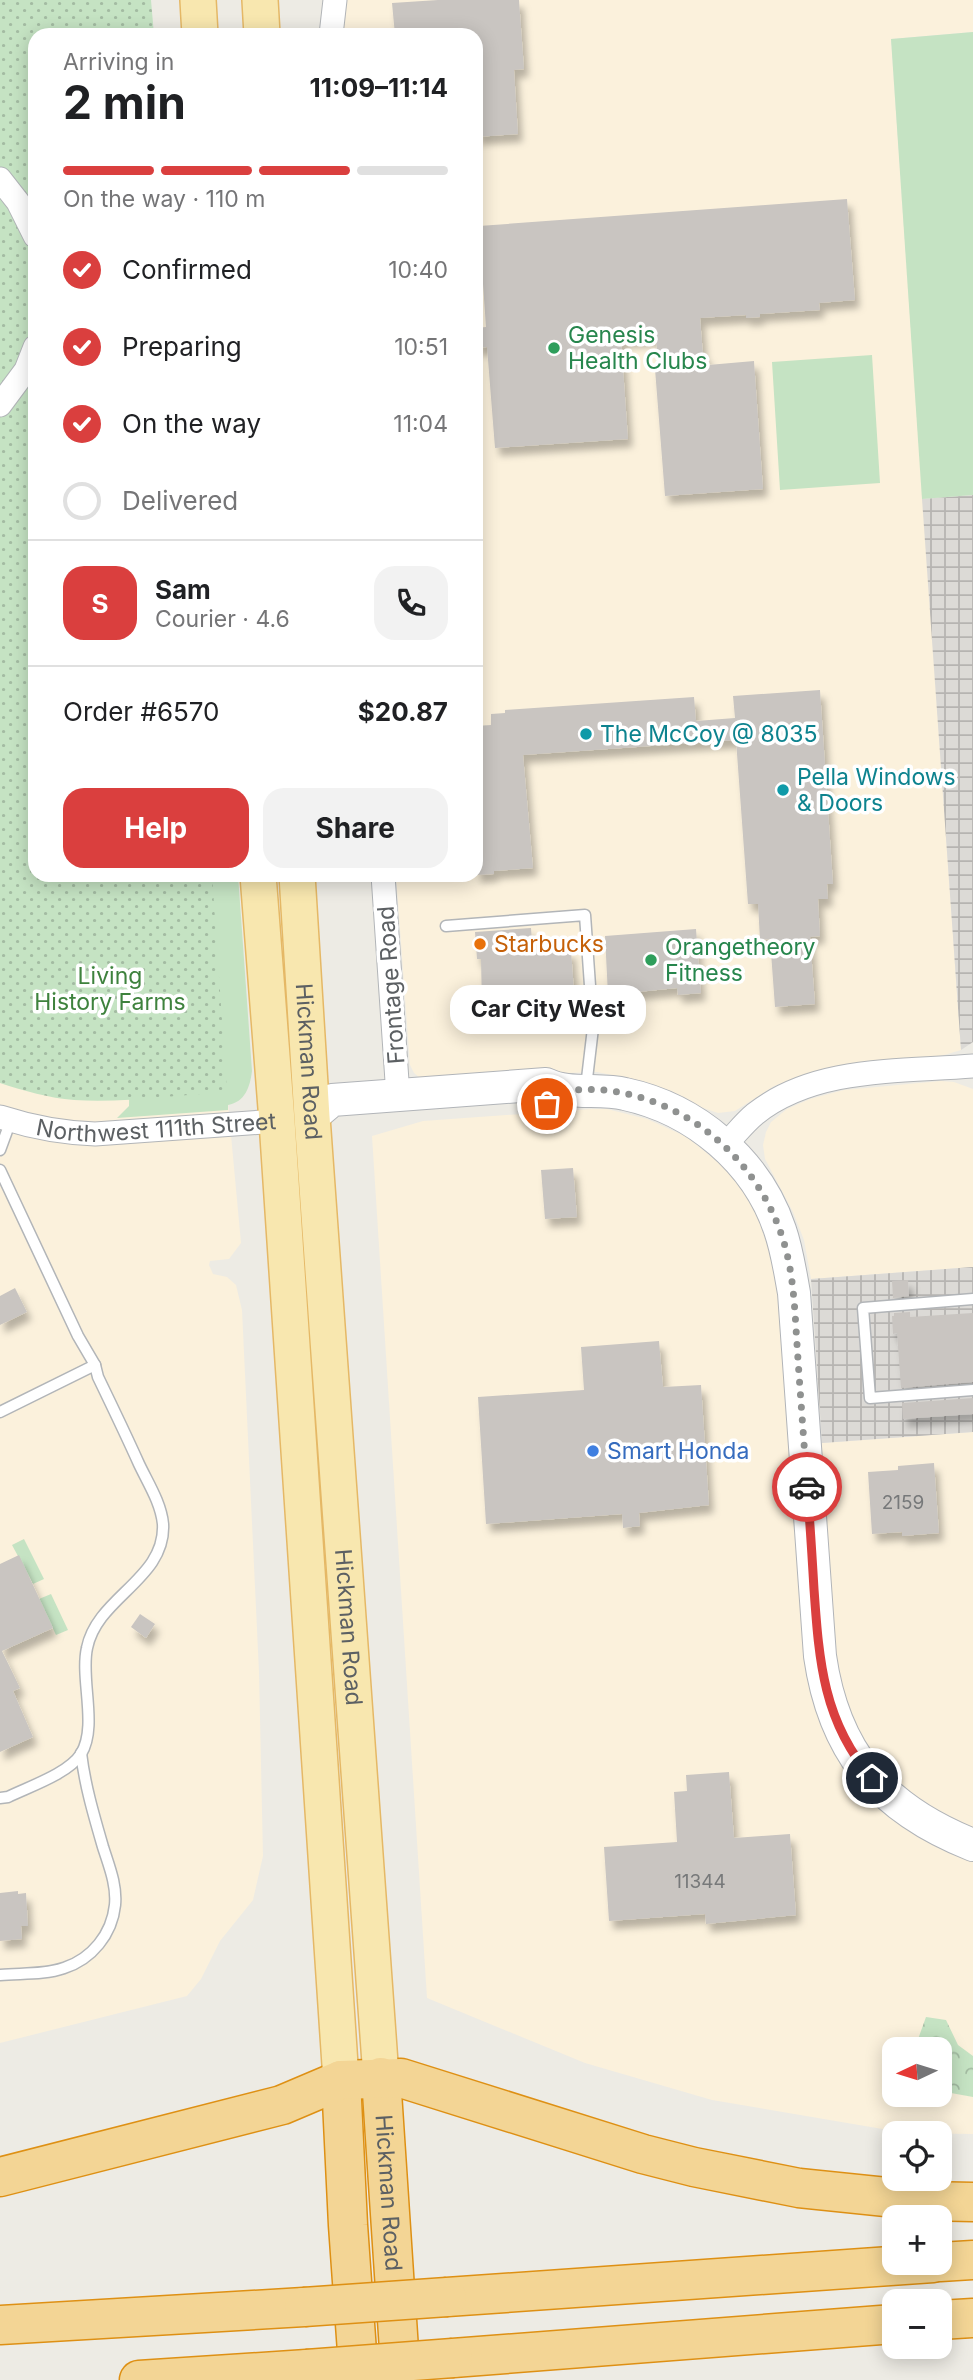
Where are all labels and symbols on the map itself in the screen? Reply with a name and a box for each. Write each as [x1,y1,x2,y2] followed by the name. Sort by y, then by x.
[568,321,707,375] place label: Genesis Health Clubs
[546,340,562,356] marker: Genesis Health Clubs
[600,720,817,748] place label: The McCoy @ 8035
[578,726,594,742] marker: The McCoy @ 8035
[797,763,956,817] place label: Pella Windows & Doors
[775,782,791,798] marker: Pella Windows & Doors
[372,905,410,1065] street label: Frontage Road
[494,930,604,958] place label: Starbucks
[665,933,816,987] place label: Orangetheory Fitness
[472,936,488,952] marker: Starbucks
[643,952,659,968] marker: Orangetheory Fitness
[34,962,186,1016] park label: Living History Farms
[290,982,328,1141] street label: Hickman Road
[449,985,645,1034] callout: Car City West
[517,1074,577,1134] pin
[34,1107,277,1148] street label: Northwest 111th Street
[607,1437,749,1465] place label: Smart Honda
[585,1443,601,1459] marker: Smart Honda
[772,1452,842,1522] courier
[882,1491,924,1514] house number: 2159
[329,1548,368,1707] street label: Hickman Road
[842,1748,902,1808] pin
[674,1870,726,1893] house number: 11344
[882,2037,952,2107] north arrow
[369,2113,408,2272] street label: Hickman Road

